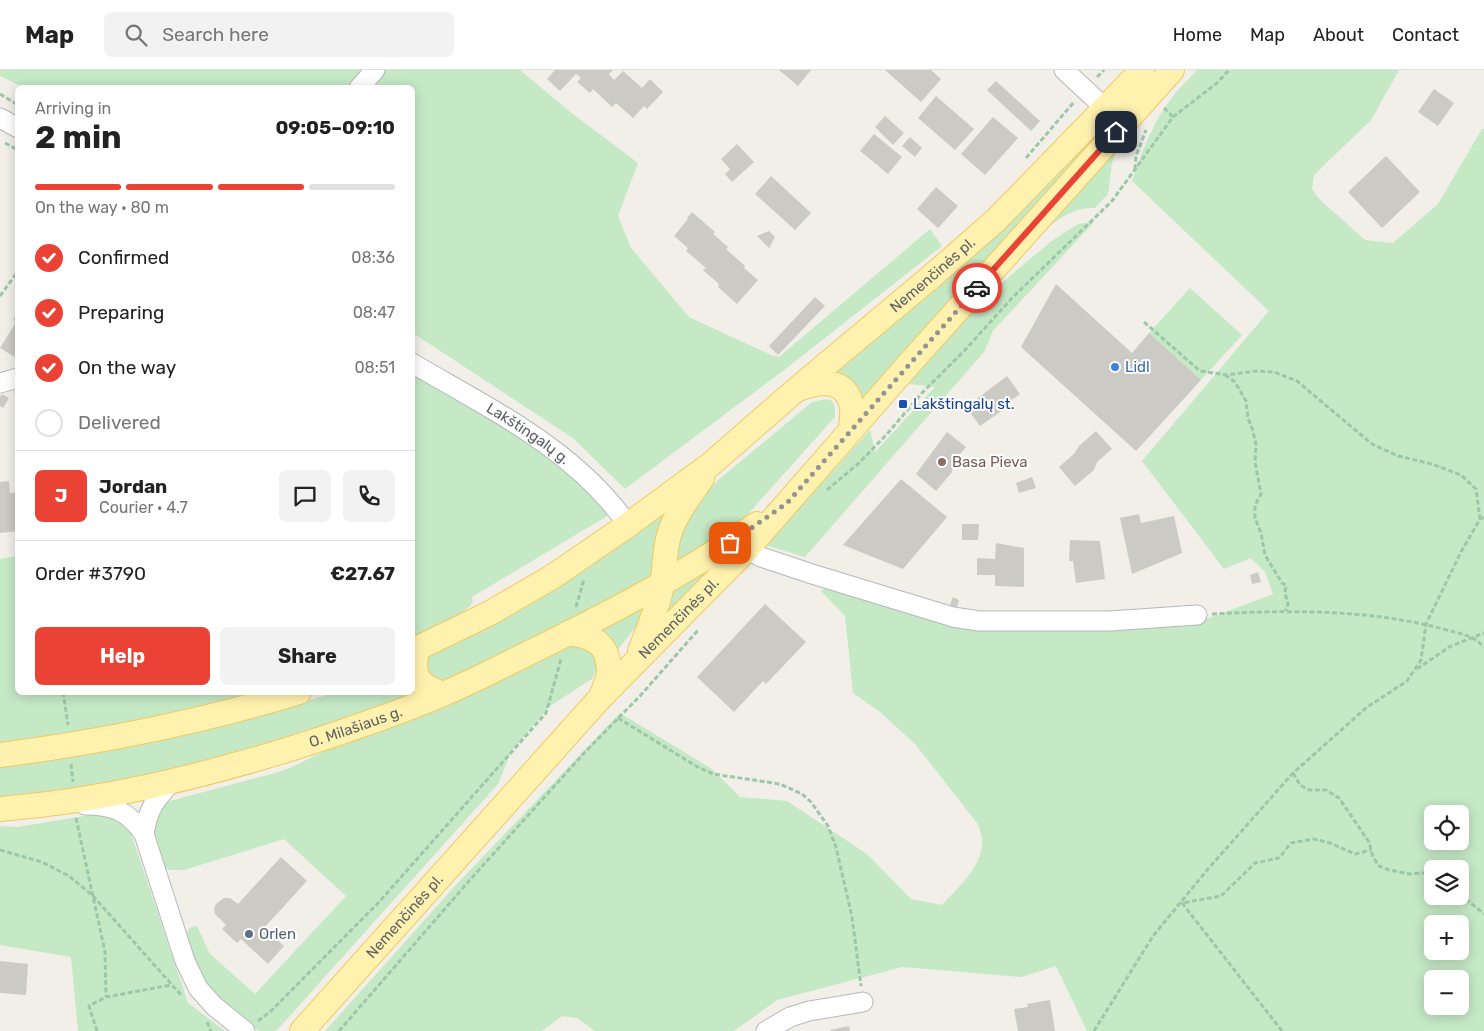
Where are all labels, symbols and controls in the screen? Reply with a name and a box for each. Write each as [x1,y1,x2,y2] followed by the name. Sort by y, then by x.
[104,12,454,57] search box
[25,21,74,49] text: Map
[122,21,150,49] icon: search
[162,23,269,46] text: Search here
[1173,24,1222,46] text: Home
[1250,24,1285,46] text: Map
[1313,24,1364,46] text: About
[1392,24,1459,46] text: Contact
[35,99,111,118] text: Arriving in
[1095,111,1137,153] pin
[275,116,395,139] text: 09:05–09:10
[35,118,122,156] text: 2 min
[1102,118,1130,146] icon: home
[35,198,169,217] text: On the way · 80 m
[886,233,979,316] street label: Nemenčinės pl.
[35,244,63,272] icon: check
[78,246,169,269] text: Confirmed
[351,248,395,267] text: 08:36
[952,263,1002,313] courier
[963,274,991,302] icon: car
[35,299,63,327] icon: check
[78,301,164,324] text: Preparing
[353,303,395,322] text: 08:47
[35,354,63,382] icon: check
[78,356,176,379] text: On the way
[354,358,395,377] text: 08:51
[1125,358,1150,376] place label: Lidl
[1109,361,1121,373] marker: Lidl
[913,395,1014,413] place label: Lakštingalų st.
[897,398,909,410] marker: Lakštingalų st.
[483,399,574,468] street label: Lakštingalų g.
[78,411,161,434] text: Delivered
[952,453,1028,471] place label: Basa Pieva
[936,456,948,468] marker: Basa Pieva
[279,470,331,522] button: chat
[343,470,395,522] button: phone
[99,475,167,498] text: Jordan
[55,484,67,507] text: J
[99,498,188,517] text: Courier · 4.7
[709,522,751,564] pin
[716,529,744,557] icon: bag
[35,562,146,585] text: Order #3790
[330,562,395,585] text: €27.67
[635,574,723,663] street label: Nemenčinės pl.
[35,627,210,685] button: Help
[220,627,395,685] button: Share
[307,702,405,751] street label: O. Milašiaus g.
[1424,805,1469,1015] map controls
[1424,805,1469,850] button: locate
[1424,860,1469,905] button: layers
[362,870,447,962] street label: Nemenčinės pl.
[1424,915,1469,960] button: +
[259,925,296,943] place label: Orlen
[243,928,255,940] marker: Orlen
[1424,970,1469,1015] button: −

